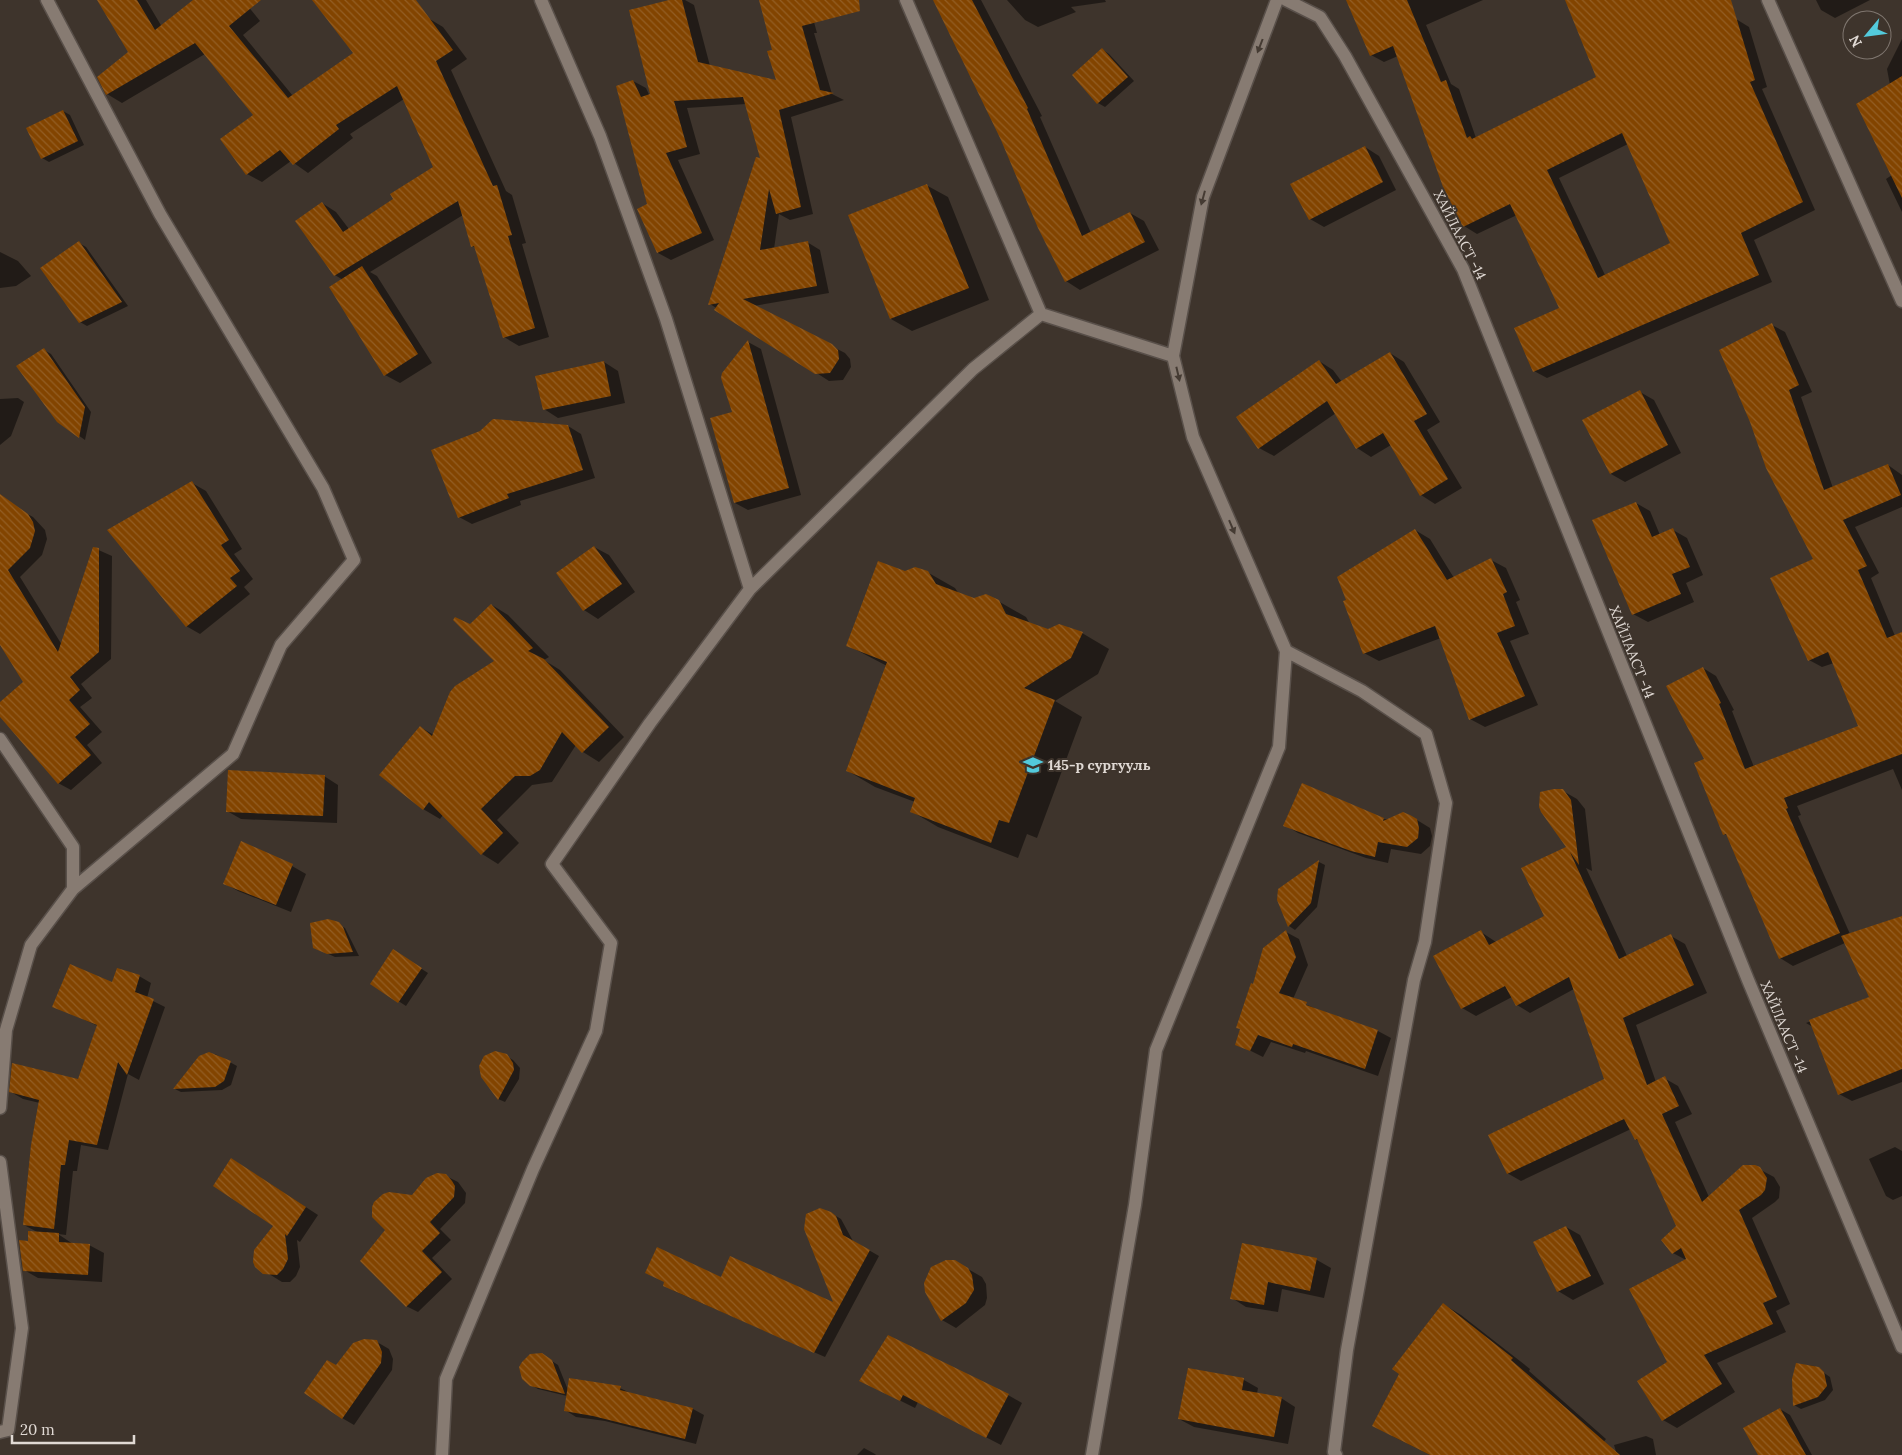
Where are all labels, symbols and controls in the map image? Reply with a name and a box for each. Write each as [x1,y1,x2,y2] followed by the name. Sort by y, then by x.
[1842,10,1892,60] north arrow
[1845,32,1866,50] text: N
[1256,38,1263,53] one-way arrow
[1430,187,1491,283] street label: ХАЙЛААСТ -14
[1199,190,1207,205] one-way arrow
[1174,367,1182,382] one-way arrow
[1228,520,1236,534] one-way arrow
[1605,603,1659,701] street label: ХАЙЛААСТ -14
[1022,754,1044,776] school or university icon: 145-р сургууль
[1048,756,1151,774] place label: 145-р сургууль
[1756,978,1812,1076] street label: ХАЙЛААСТ -14
[12,1412,135,1444] scale bar
[20,1420,55,1439] text: 20 m

